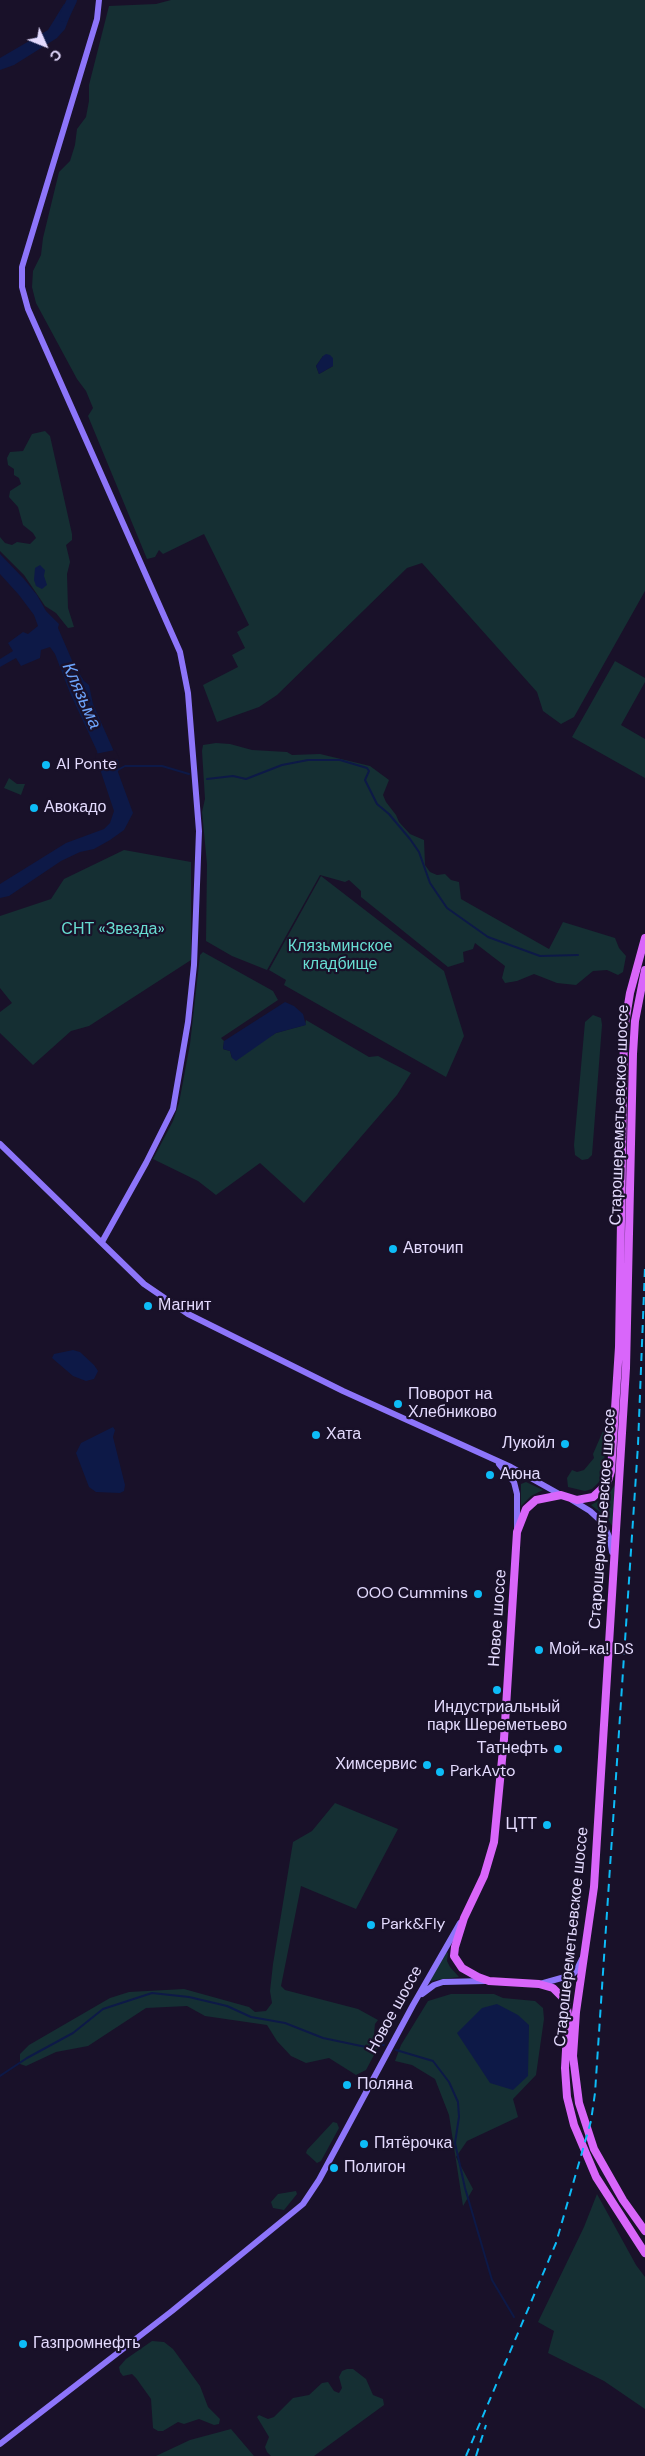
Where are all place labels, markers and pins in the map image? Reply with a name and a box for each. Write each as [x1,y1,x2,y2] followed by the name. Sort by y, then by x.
[56,755,117,775] place label: Al Ponte
[40,759,52,771] marker: Al Ponte
[44,798,106,818] place label: Авокадо
[28,802,40,814] marker: Авокадо
[403,1239,463,1259] place label: Авточип
[387,1243,399,1255] marker: Авточип
[158,1296,211,1316] place label: Магнит
[142,1300,154,1312] marker: Магнит
[408,1385,497,1423] place label: Поворот на Хлебниково
[392,1398,404,1410] marker: Поворот на Хлебниково
[326,1425,361,1445] place label: Хата
[310,1429,322,1441] marker: Хата
[502,1434,555,1454] place label: Лукойл
[559,1438,571,1450] marker: Лукойл
[500,1465,540,1485] place label: Аюна
[484,1469,496,1481] marker: Аюна
[356,1584,468,1604] place label: OOO Cummins
[472,1588,484,1600] marker: OOO Cummins
[549,1640,634,1660] place label: Мой-ка! DS
[533,1644,545,1656] marker: Мой-ка! DS
[491,1684,503,1696] marker: Индустриальный парк Шереметьево
[427,1698,567,1736] place label: Индустриальный парк Шереметьево
[477,1739,548,1759] place label: Татнефть
[552,1743,564,1755] marker: Татнефть
[335,1755,417,1775] place label: Химсервис
[421,1759,433,1771] marker: Химсервис
[450,1762,515,1782] place label: ParkAvto
[434,1766,446,1778] marker: ParkAvto
[506,1815,537,1835] place label: ЦТТ
[541,1819,553,1831] marker: ЦТТ
[381,1915,445,1935] place label: Park&Fly
[365,1919,377,1931] marker: Park&Fly
[357,2075,413,2095] place label: Поляна
[341,2079,353,2091] marker: Поляна
[374,2134,452,2154] place label: Пятёрочка
[358,2138,370,2150] marker: Пятёрочка
[344,2158,406,2178] place label: Полигон
[328,2162,340,2174] marker: Полигон
[33,2334,140,2354] place label: Газпромнефть
[17,2338,29,2350] marker: Газпромнефть

